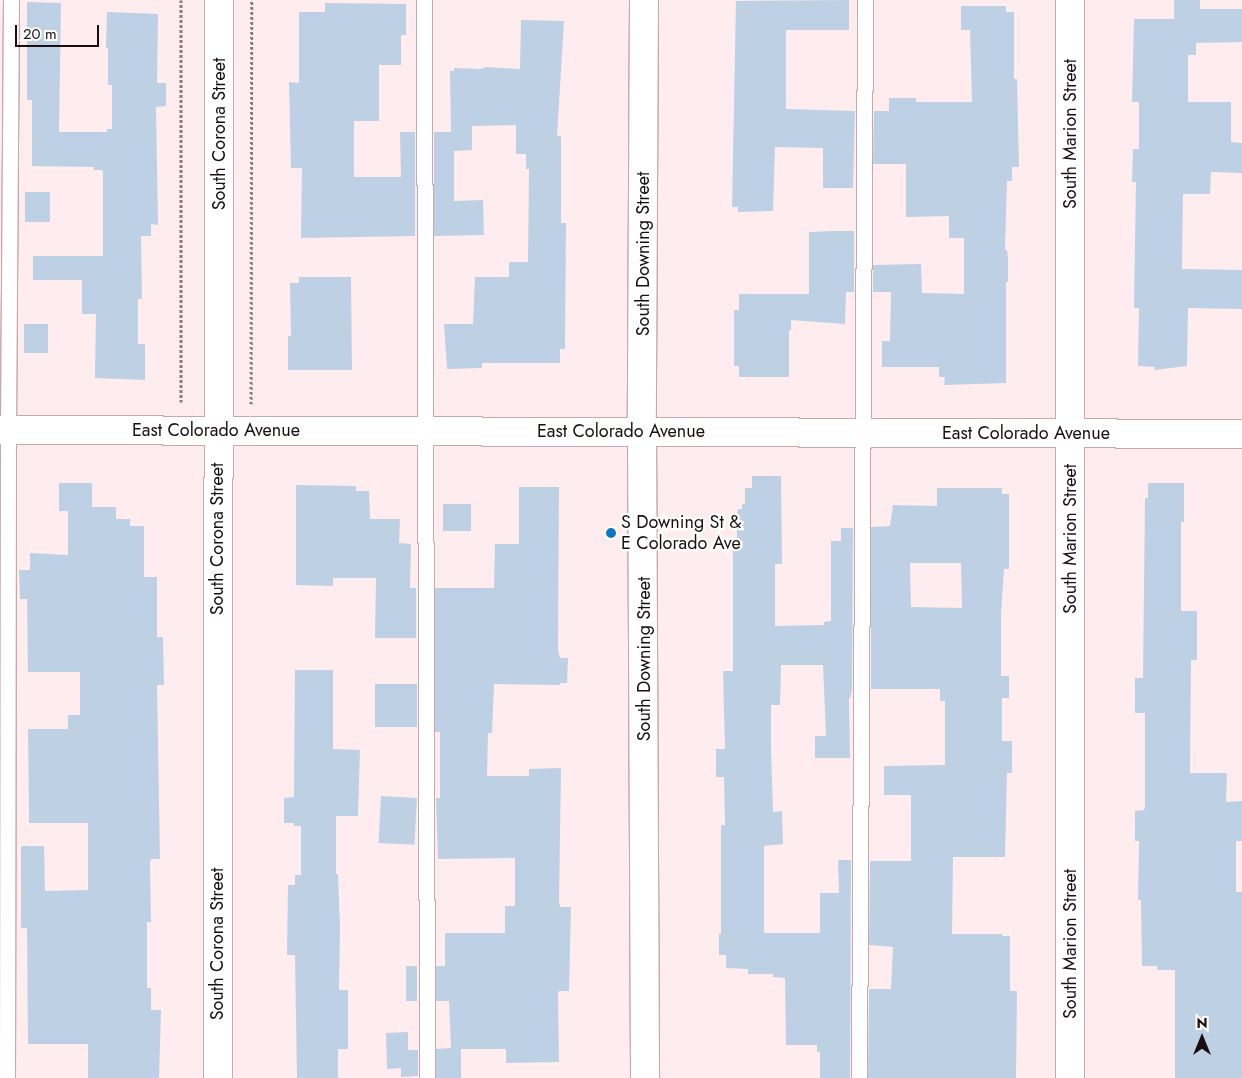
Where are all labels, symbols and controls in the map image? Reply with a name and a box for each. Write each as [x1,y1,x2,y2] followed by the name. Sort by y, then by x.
[18,15,101,47] scale bar
[23,23,57,45] text: 20 m
[208,58,230,210] street label: South Corona Street
[1059,59,1081,209] street label: South Marion Street
[632,172,654,336] street label: South Downing Street
[132,419,300,441] street label: East Colorado Avenue
[537,420,705,442] street label: East Colorado Avenue
[942,422,1110,444] street label: East Colorado Avenue
[206,463,228,615] street label: South Corona Street
[1059,464,1081,614] street label: South Marion Street
[621,512,741,554] place label: S Downing St & E Colorado Ave
[605,527,617,539] marker: S Downing St & E Colorado Ave
[633,577,655,741] street label: South Downing Street
[206,868,228,1020] street label: South Corona Street
[1059,869,1081,1019] street label: South Marion Street
[1177,1013,1227,1063] north arrow
[1196,1013,1208,1033] text: N

